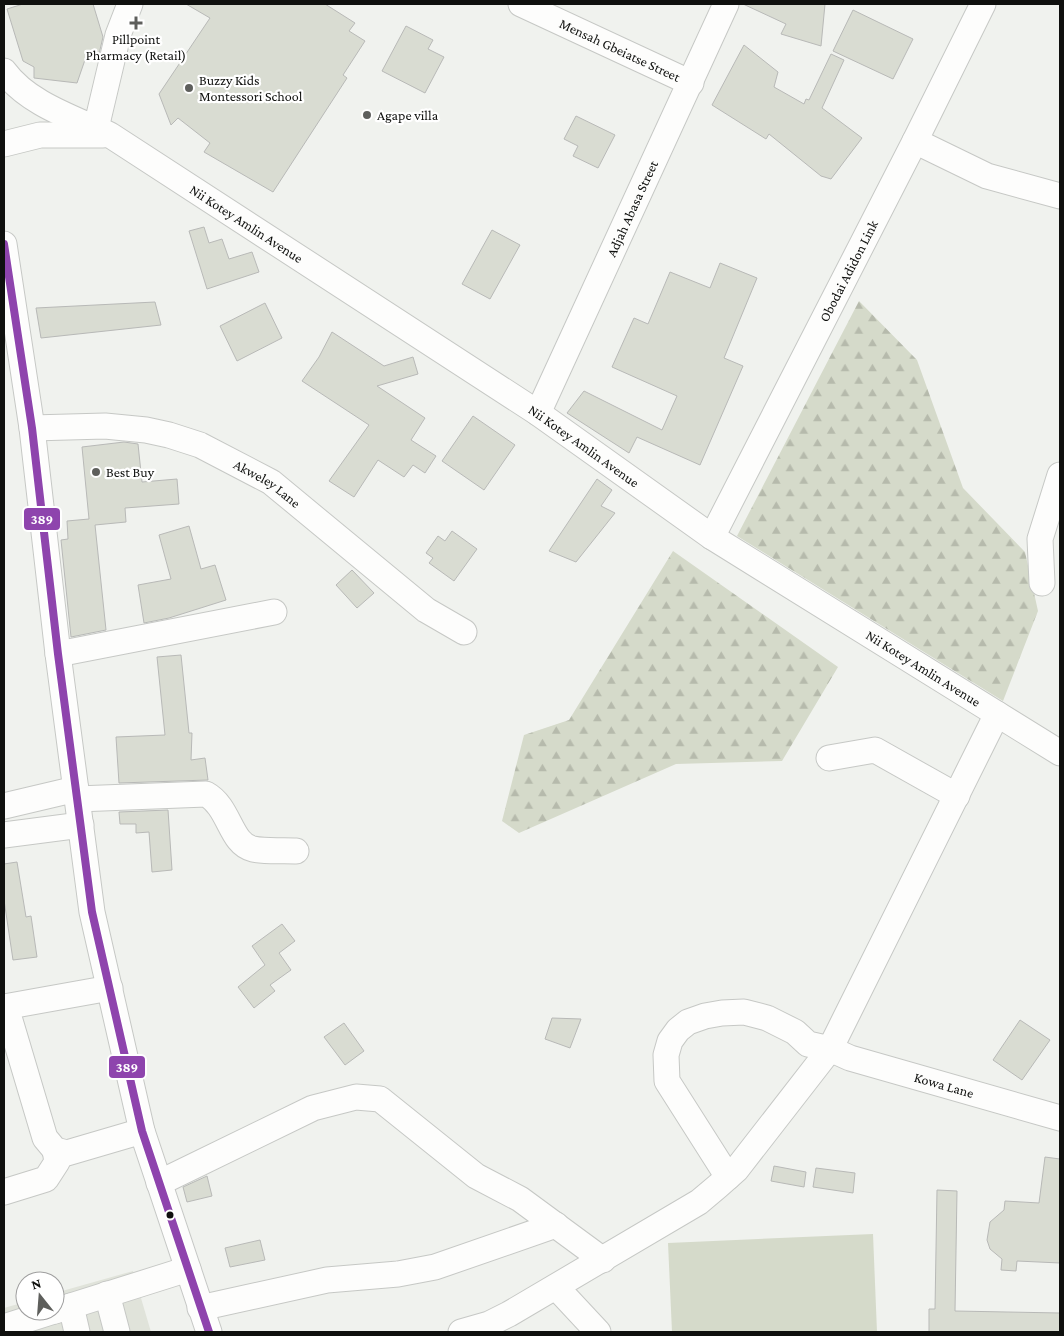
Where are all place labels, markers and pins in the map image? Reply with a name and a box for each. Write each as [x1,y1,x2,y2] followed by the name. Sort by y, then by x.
[130,17,142,29] marker: Pillpoint Pharmacy (Retail)
[86,31,186,64] place label: Pillpoint Pharmacy (Retail)
[199,72,303,104] place label: Buzzy Kids Montessori School
[183,82,195,94] marker: Buzzy Kids Montessori School
[377,107,439,123] place label: Agape villa
[361,109,373,121] marker: Agape villa
[106,464,155,480] place label: Best Buy
[90,466,102,478] marker: Best Buy
[165,1210,175,1220] unlabelled marker

